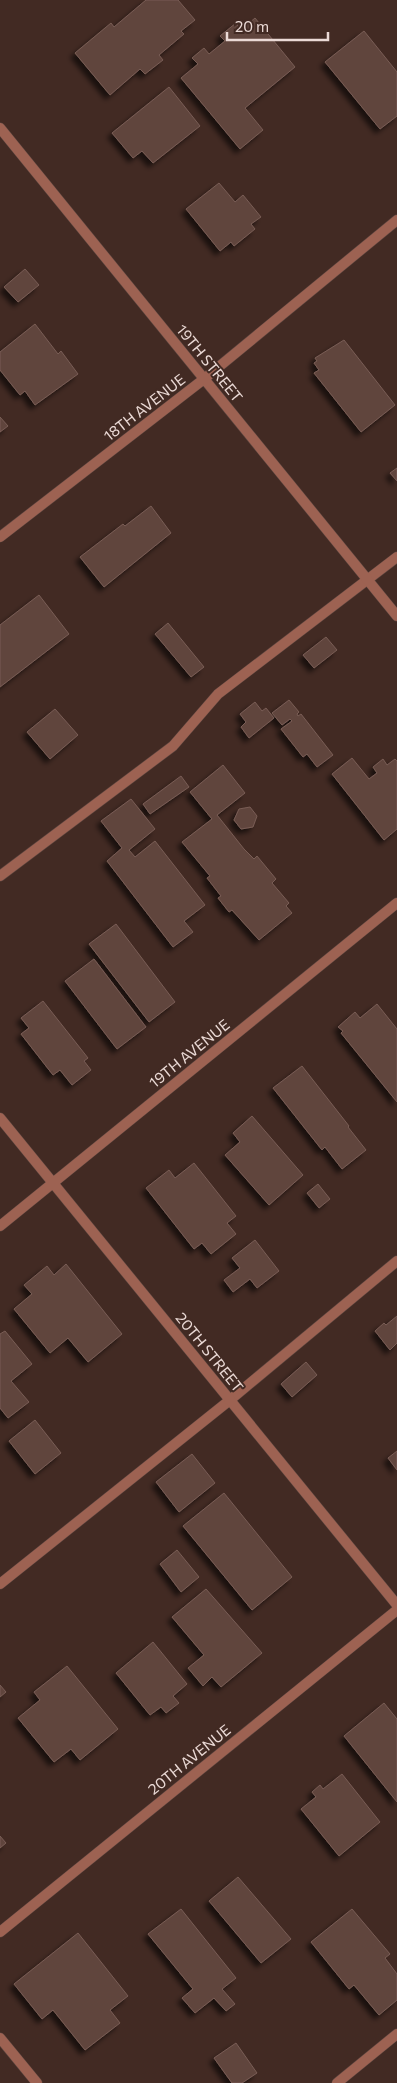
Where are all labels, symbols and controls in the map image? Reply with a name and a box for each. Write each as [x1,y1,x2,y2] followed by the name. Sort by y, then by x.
[227,10,328,42] scale bar
[235,17,269,35] text: 20 m
[173,321,247,406] street label: 19TH STREET
[100,370,188,444] street label: 18TH AVENUE
[145,1015,233,1091] street label: 19TH AVENUE
[172,1309,248,1396] street label: 20TH STREET
[144,1720,234,1798] street label: 20TH AVENUE

